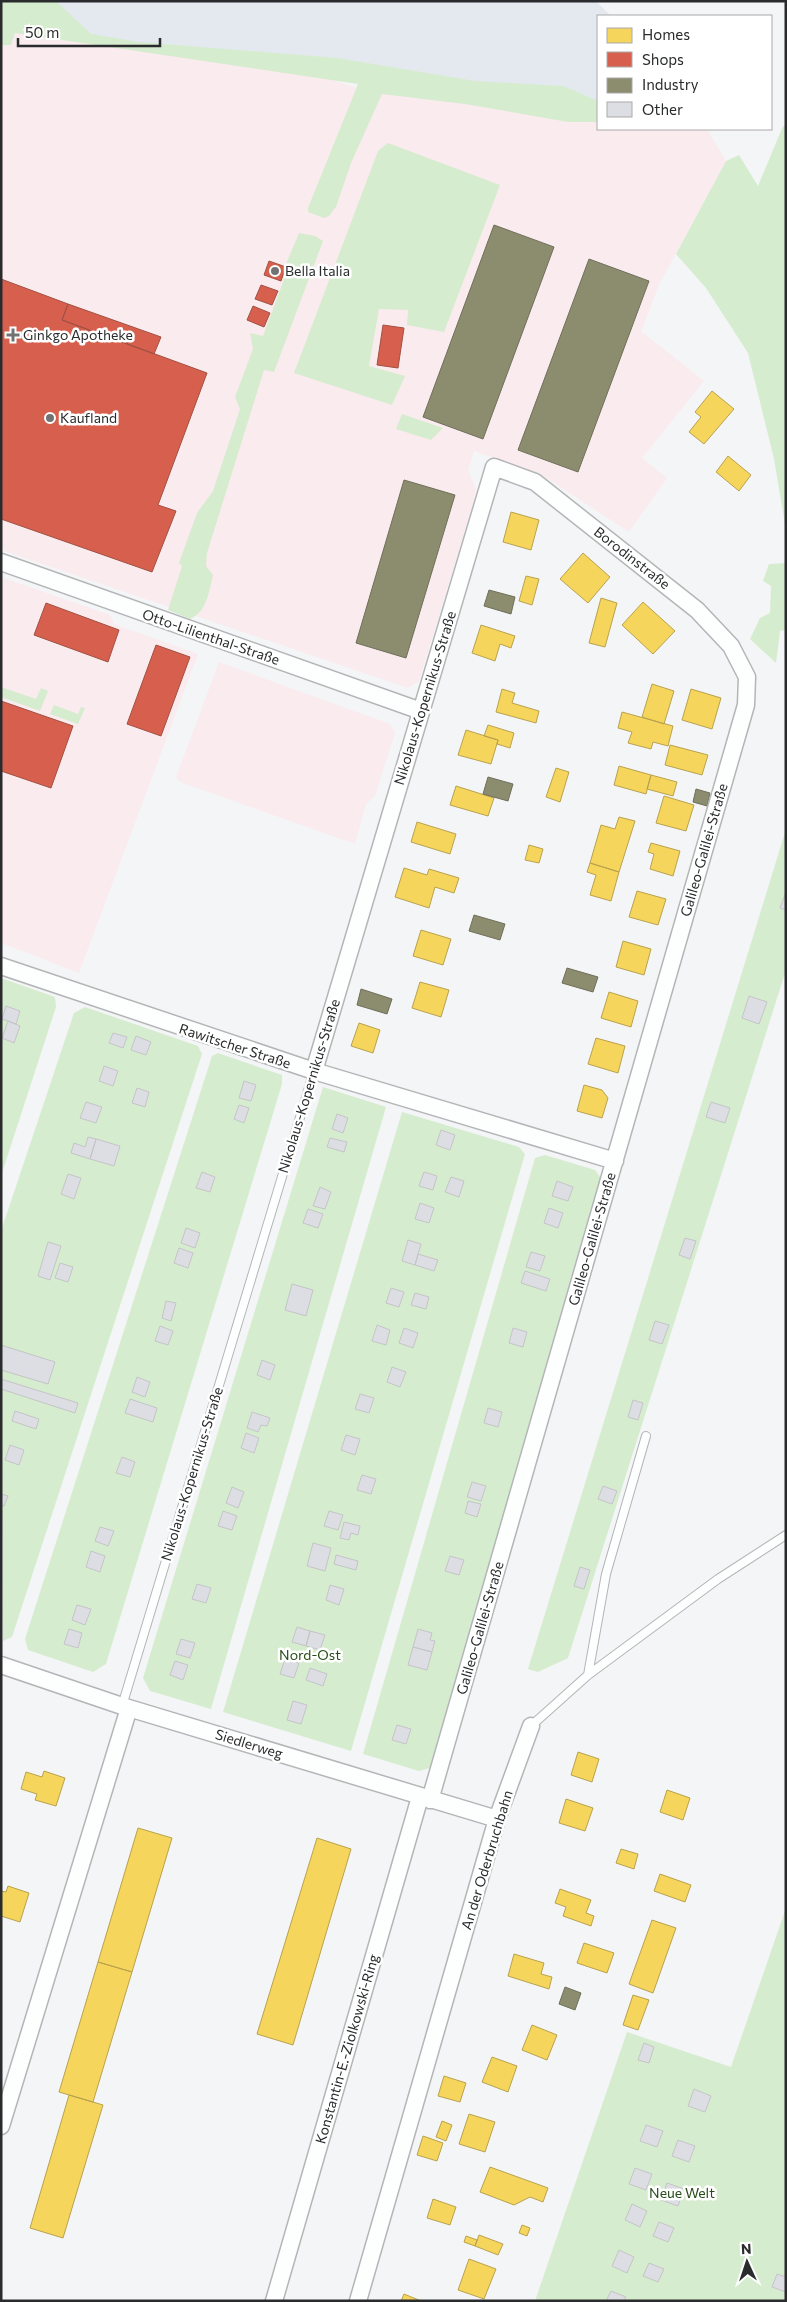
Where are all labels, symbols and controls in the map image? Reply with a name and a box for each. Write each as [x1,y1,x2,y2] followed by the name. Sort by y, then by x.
[18,15,160,47] scale bar
[597,15,772,130] legend
[25,23,59,41] text: 50 m
[642,25,690,43] text: Homes
[642,50,684,68] text: Shops
[642,75,699,93] text: Industry
[642,100,683,118] text: Other
[285,262,350,279] place label: Bella Italia
[269,265,281,277] marker: Bella Italia
[23,326,133,343] place label: Ginkgo Apotheke
[7,329,19,341] marker: Ginkgo Apotheke
[60,409,117,426] place label: Kaufland
[44,412,56,424] marker: Kaufland
[591,523,674,592] street label: Borodinstraße
[140,605,282,668] street label: Otto-Lilienthal-Straße
[390,609,459,787] street label: Nikolaus-Kopernikus-Straße
[676,781,731,918] street label: Galileo-Galilei-Straße
[274,997,343,1175] street label: Nikolaus-Kopernikus-Straße
[177,1019,293,1072] street label: Rawitscher Straße
[564,1170,619,1307] street label: Galileo-Galilei-Straße
[157,1385,226,1563] street label: Nikolaus-Kopernikus-Straße
[452,1559,507,1696] street label: Galileo-Galilei-Straße
[279,1646,341,1663] park label: Nord-Ost
[213,1725,285,1762] street label: Siedlerweg
[457,1788,516,1932] street label: An der Oderbruchbahn
[311,1952,382,2146] street label: Konstantin-E.-Ziolkowski-Ring
[649,2184,715,2201] park label: Neue Welt
[722,2237,772,2287] north arrow
[741,2240,752,2257] text: N

